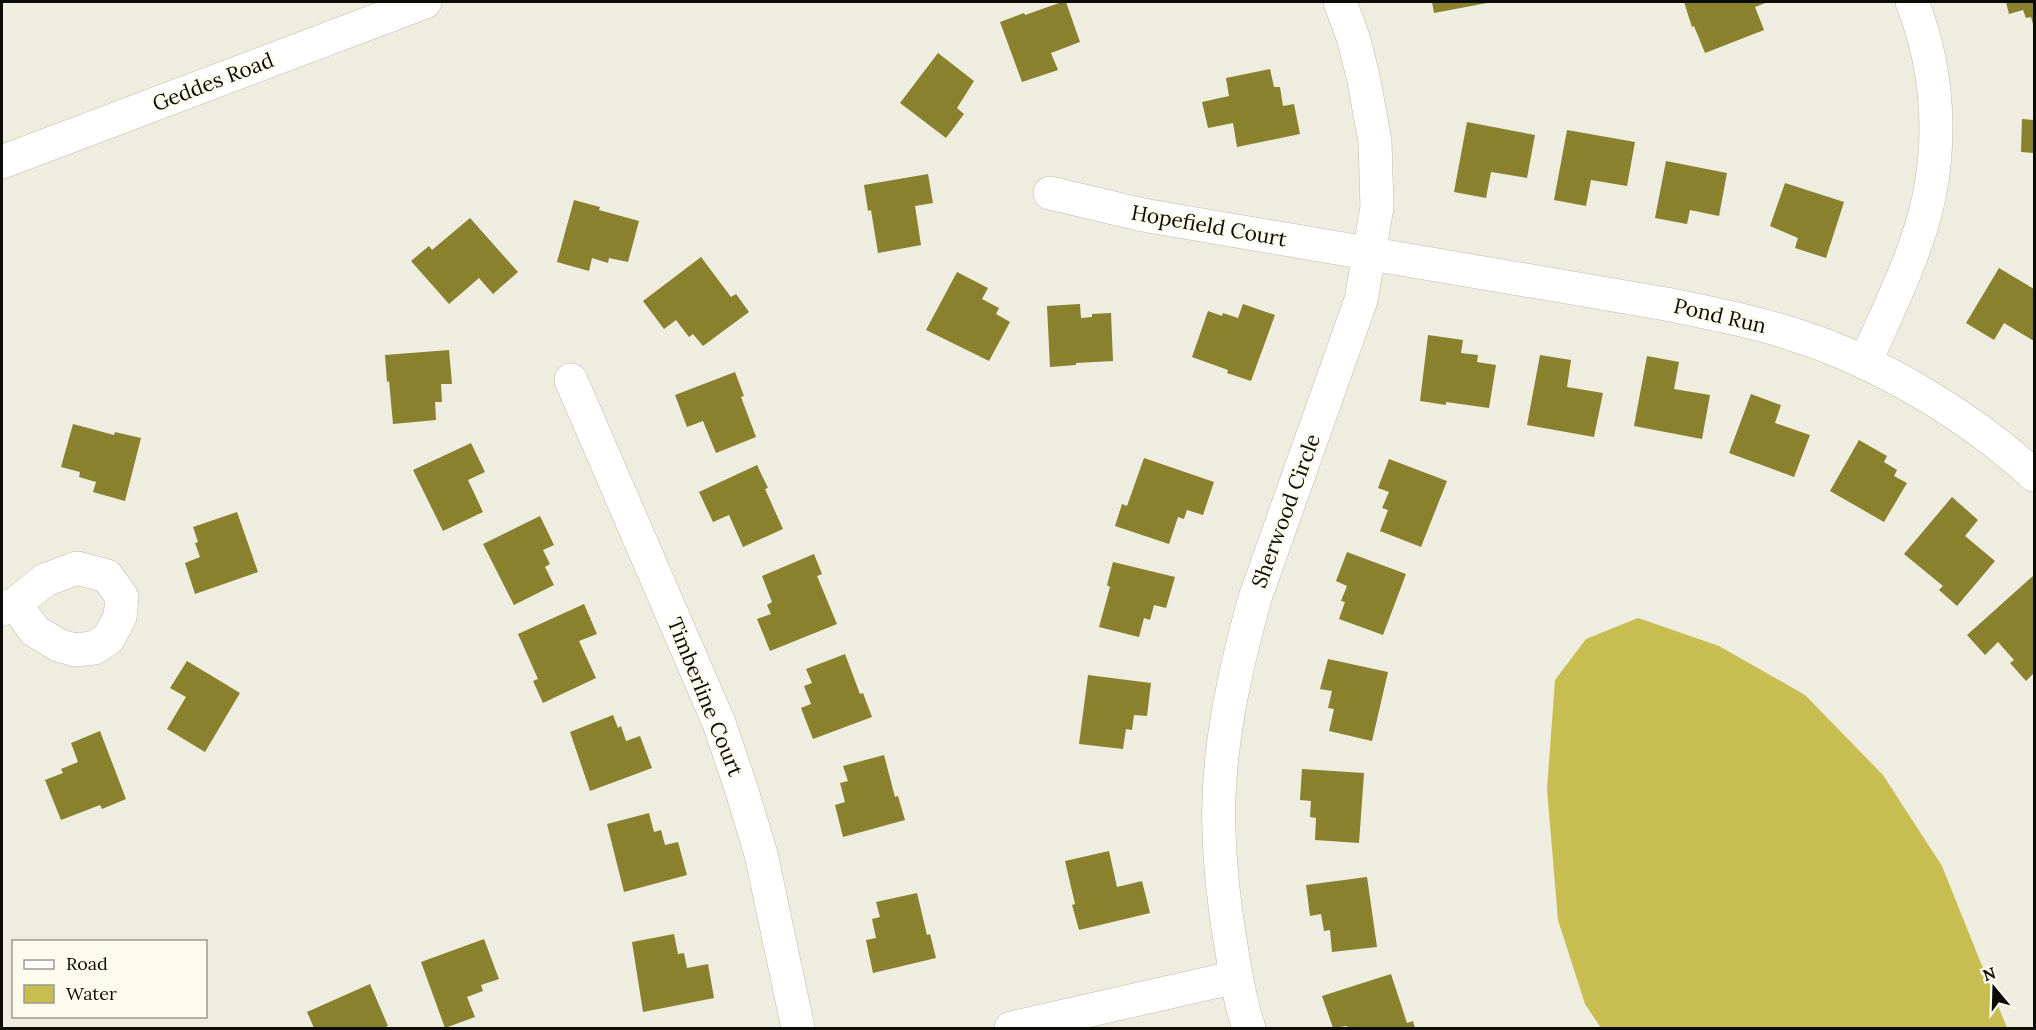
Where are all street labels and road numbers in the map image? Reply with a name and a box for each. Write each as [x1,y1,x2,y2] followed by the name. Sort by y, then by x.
[148,46,277,117] street label: Geddes Road
[1129,199,1290,253] street label: Hopefield Court
[1671,292,1769,339] street label: Pond Run
[1245,430,1326,592] street label: Sherwood Circle
[661,613,750,781] street label: Timberline Court

